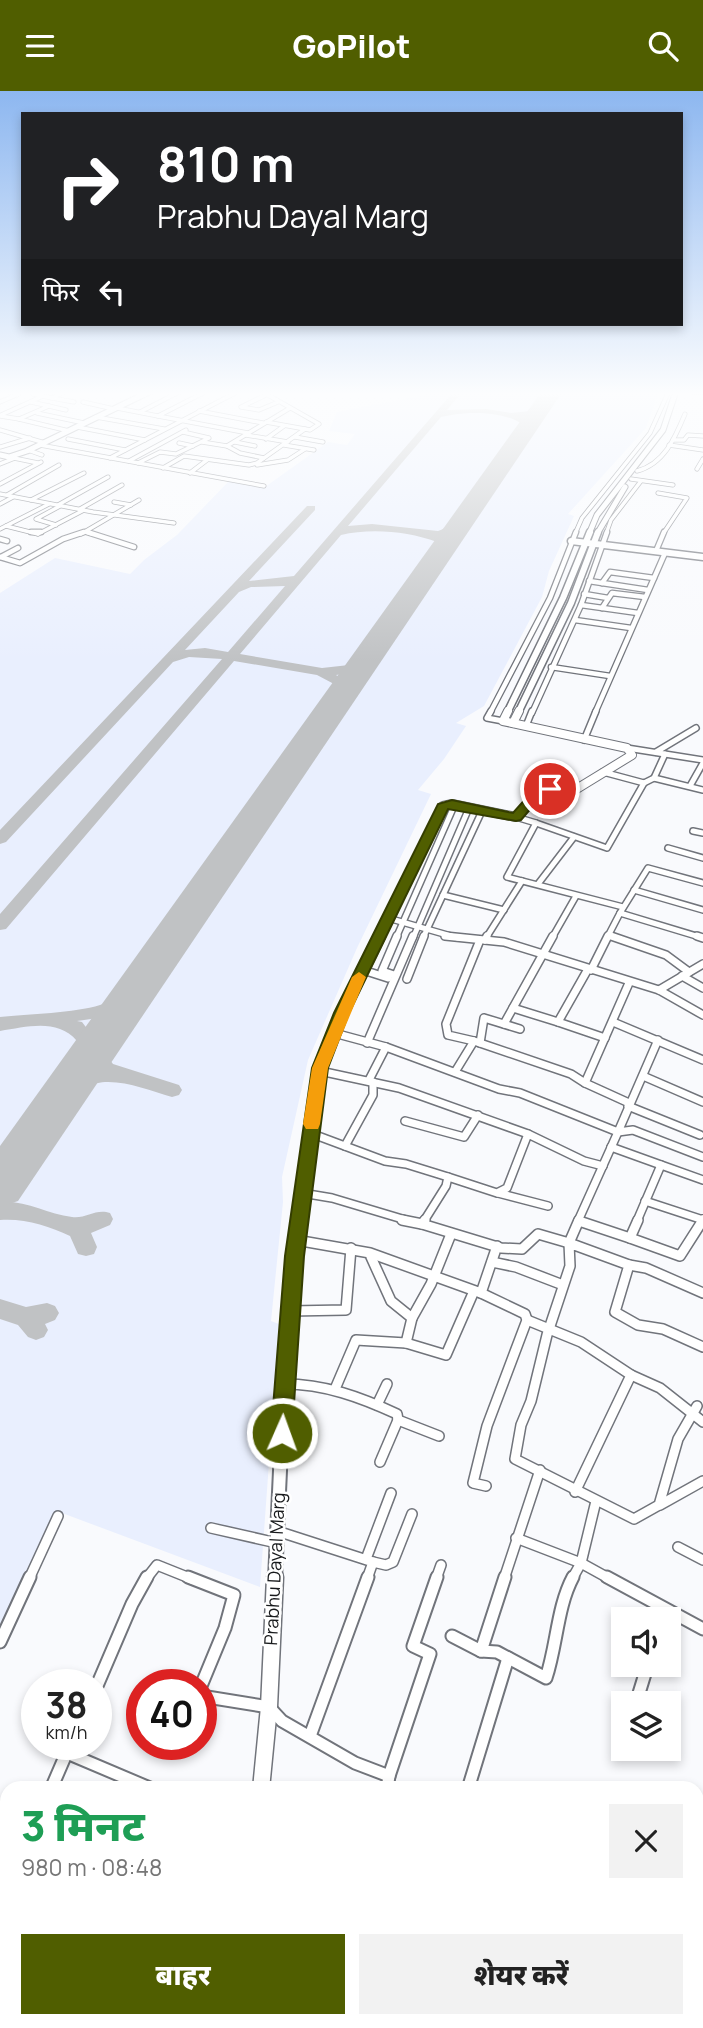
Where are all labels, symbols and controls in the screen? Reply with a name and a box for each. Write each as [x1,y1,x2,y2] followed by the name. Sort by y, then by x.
[293,24,410,68] text: GoPilot
[21,27,59,65] icon: menu
[644,27,682,65] icon: search
[157,130,295,197] text: 810 m
[42,140,133,231] icon: right
[157,194,429,238] text: Prabhu Dayal Marg
[42,273,79,309] text: फिर
[93,273,131,311] icon: left
[520,759,580,819] pin
[531,770,569,808] icon: arrive
[245,1396,319,1470] position arrow
[258,1492,290,1646] street label: Prabhu Dayal Marg
[611,1607,681,1761] map controls
[611,1607,681,1677] button: sound
[126,1669,217,1760] speed limit sign: 40
[46,1681,87,1729] text: 38
[611,1691,681,1761] button: layers
[46,1720,87,1744] text: km/h
[21,1796,145,1854] text: 3 मिनट
[609,1804,683,1878] button: close
[21,1851,162,1883] text: 980 m · 08:48
[21,1934,345,2014] button: बाहर
[359,1934,683,2014] button: शेयर करें

